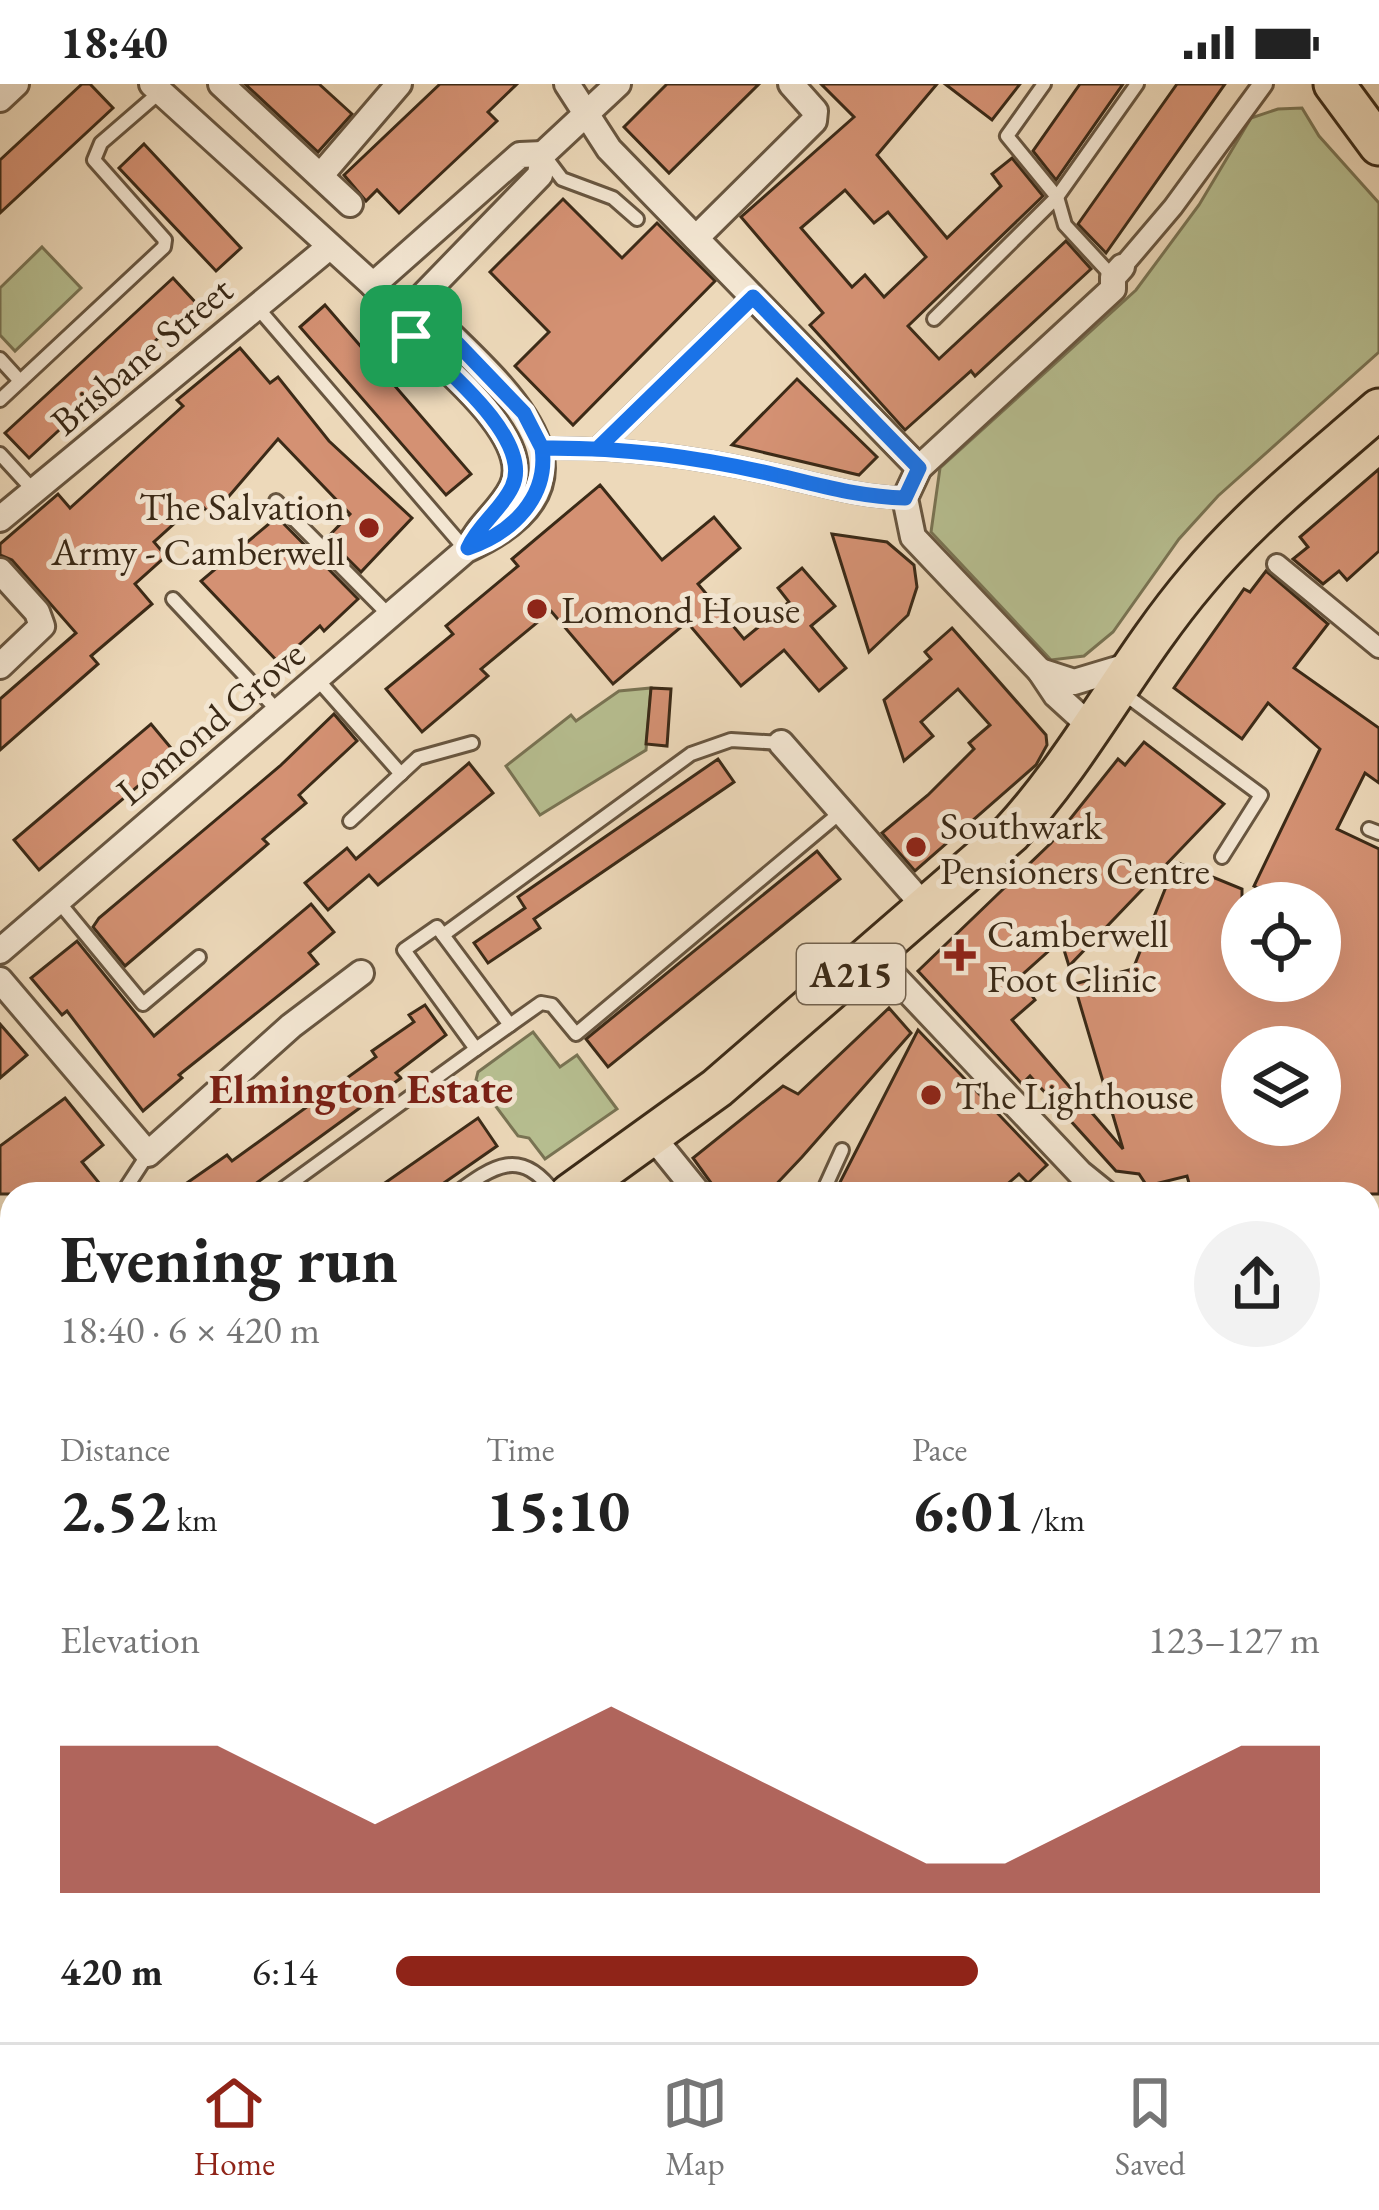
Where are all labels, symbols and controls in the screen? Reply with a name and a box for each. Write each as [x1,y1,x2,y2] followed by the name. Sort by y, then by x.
[60,13,168,71] text: 18:40
[40,264,243,446] street label: Brisbane Street
[360,285,462,387] pin
[378,303,444,369] icon: arrive
[50,481,345,577] place label: The Salvation Army - Camberwell
[356,515,382,541] marker: The Salvation Army - Camberwell
[561,584,800,635] place label: Lomond House
[524,596,550,622] marker: Lomond House
[105,628,315,816] street label: Lomond Grove
[940,800,1210,896] place label: Southwark Pensioners Centre
[903,834,929,860] marker: Southwark Pensioners Centre
[1221,882,1341,1146] map controls
[1221,882,1341,1002] button: locate
[987,908,1169,1004] place label: Camberwell Foot Clinic
[944,939,976,971] marker: Camberwell Foot Clinic
[797,944,905,1004] road number: A215
[1221,1026,1341,1146] button: layers
[209,1061,513,1116] district label: Elmington Estate
[955,1070,1194,1121] place label: The Lighthouse
[918,1082,944,1108] marker: The Lighthouse
[60,1216,398,1302] text: Evening run
[1194,1221,1320,1347] button: share
[60,1304,320,1355] text: 18:40 · 6 × 420 m
[60,1428,170,1471] text: Distance
[486,1428,555,1471] text: Time
[912,1428,967,1471] text: Pace
[60,1471,170,1549] text: 2.52
[486,1471,630,1549] text: 15:10
[912,1471,1024,1549] text: 6:01
[170,1498,218,1541] text: km
[1024,1498,1085,1541] text: /km
[60,1614,200,1665] text: Elevation
[1148,1614,1320,1665] text: 123–127 m
[60,1946,163,1997] text: 420 m
[252,1946,318,1997] text: 6:14
[193,2070,275,2185] tab: Home
[662,2070,728,2185] tab: Map
[1115,2070,1186,2185] tab: Saved

